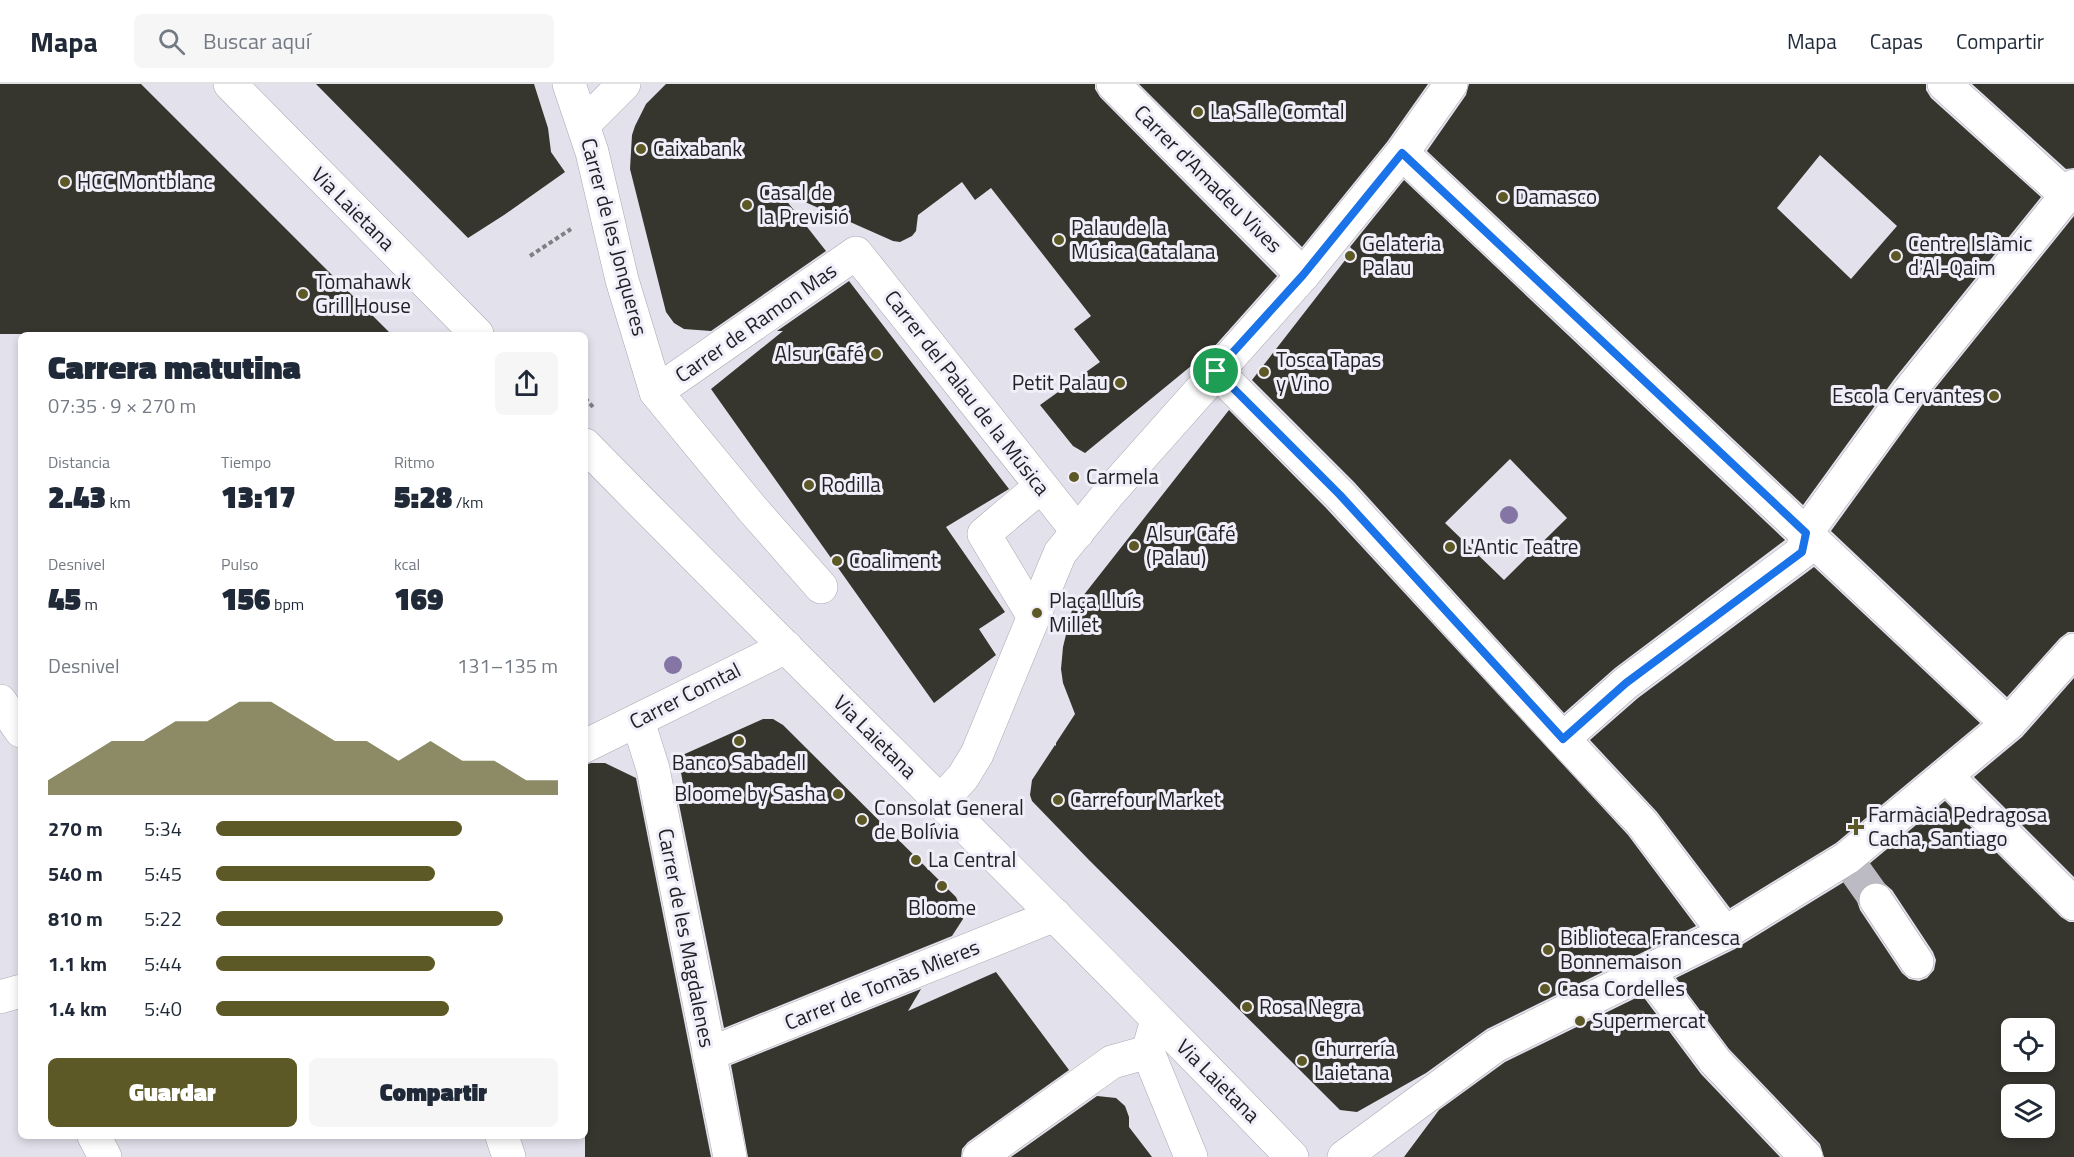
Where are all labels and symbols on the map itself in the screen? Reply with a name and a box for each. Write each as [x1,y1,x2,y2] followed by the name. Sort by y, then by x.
[1210,95,1345,127] place label: La Salle Comtal
[1127,97,1290,260] street label: Carrer d'Amadeu Vives
[1191,105,1205,119] marker: La Salle Comtal
[653,132,742,164] place label: Caixabank
[573,134,657,339] street label: Carrer de les Jonqueres
[634,142,648,156] marker: Caixabank
[304,159,403,258] street label: Via Laietana
[77,165,213,197] place label: HCC Montblanc
[58,175,72,189] marker: HCC Montblanc
[759,176,849,232] place label: Casal de la Previsió
[1515,180,1597,212] place label: Damasco
[1496,190,1510,204] marker: Damasco
[740,198,754,212] marker: Casal de la Previsió
[1071,211,1216,267] place label: Palau de la Música Catalana
[1362,227,1442,283] place label: Gelateria Palau
[1908,227,2032,283] place label: Centre Islàmic d'Al-Qaim
[1052,233,1066,247] marker: Palau de la Música Catalana
[1343,249,1357,263] marker: Gelateria Palau
[1889,249,1903,263] marker: Centre Islàmic d'Al-Qaim
[668,254,843,390] street label: Carrer de Ramon Mas
[315,265,411,321] place label: Tomahawk Grill House
[877,283,1059,502] street label: Carrer del Palau de la Música
[296,287,310,301] marker: Tomahawk Grill House
[775,337,864,369] place label: Alsur Café
[1276,343,1381,399] place label: Tosca Tapas y Vino
[1190,345,1241,396] pin
[869,347,883,361] marker: Alsur Café
[1257,365,1271,379] marker: Tosca Tapas y Vino
[1012,366,1108,398] place label: Petit Palau
[1113,376,1127,390] marker: Petit Palau
[1832,379,1982,411] place label: Escola Cervantes
[1987,389,2001,403] marker: Escola Cervantes
[1086,460,1159,492] place label: Carmela
[821,468,881,500] place label: Rodilla
[1067,470,1081,484] marker: Carmela
[802,478,816,492] marker: Rodilla
[1146,517,1235,573] place label: Alsur Café (Palau)
[1462,530,1578,562] place label: L'Antic Teatre
[1127,539,1141,553] marker: Alsur Café (Palau)
[1443,540,1457,554] marker: L'Antic Teatre
[849,544,939,576] place label: Coaliment
[830,554,844,568] marker: Coaliment
[1049,584,1142,640] place label: Plaça Lluís Millet
[1030,606,1044,620] marker: Plaça Lluís Millet
[623,653,746,737] street label: Carrer Comtal
[826,687,925,786] street label: Via Laietana
[732,734,746,748] marker: Banco Sabadell
[672,746,806,778] place label: Banco Sabadell
[674,777,826,809] place label: Bloome by Sasha
[1070,783,1222,815] place label: Carrefour Market
[831,787,845,801] marker: Bloome by Sasha
[874,791,1024,847] place label: Consolat General de Bolívia
[1051,793,1065,807] marker: Carrefour Market
[1868,798,2048,854] place label: Farmàcia Pedragosa Cacha, Santiago
[855,813,869,827] marker: Consolat General de Bolívia
[1849,820,1863,834] marker: Farmàcia Pedragosa Cacha, Santiago
[650,825,724,1050] street label: Carrer de les Magdalenes
[928,843,1016,875] place label: La Central
[909,853,923,867] marker: La Central
[935,879,949,893] marker: Bloome
[908,891,976,923] place label: Bloome
[1560,921,1741,977] place label: Biblioteca Francesca Bonnemaison
[779,930,984,1038] street label: Carrer de Tomàs Mieres
[1541,943,1555,957] marker: Biblioteca Francesca Bonnemaison
[1557,972,1685,1004] place label: Casa Cordelles
[1538,982,1552,996] marker: Casa Cordelles
[1259,990,1361,1022] place label: Rosa Negra
[1240,1000,1254,1014] marker: Rosa Negra
[1592,1004,1706,1036] place label: Supermercat
[1573,1014,1587,1028] marker: Supermercat
[1169,1031,1268,1130] street label: Via Laietana
[1314,1032,1396,1088] place label: Churrería Laietana
[1295,1054,1309,1068] marker: Churrería Laietana

